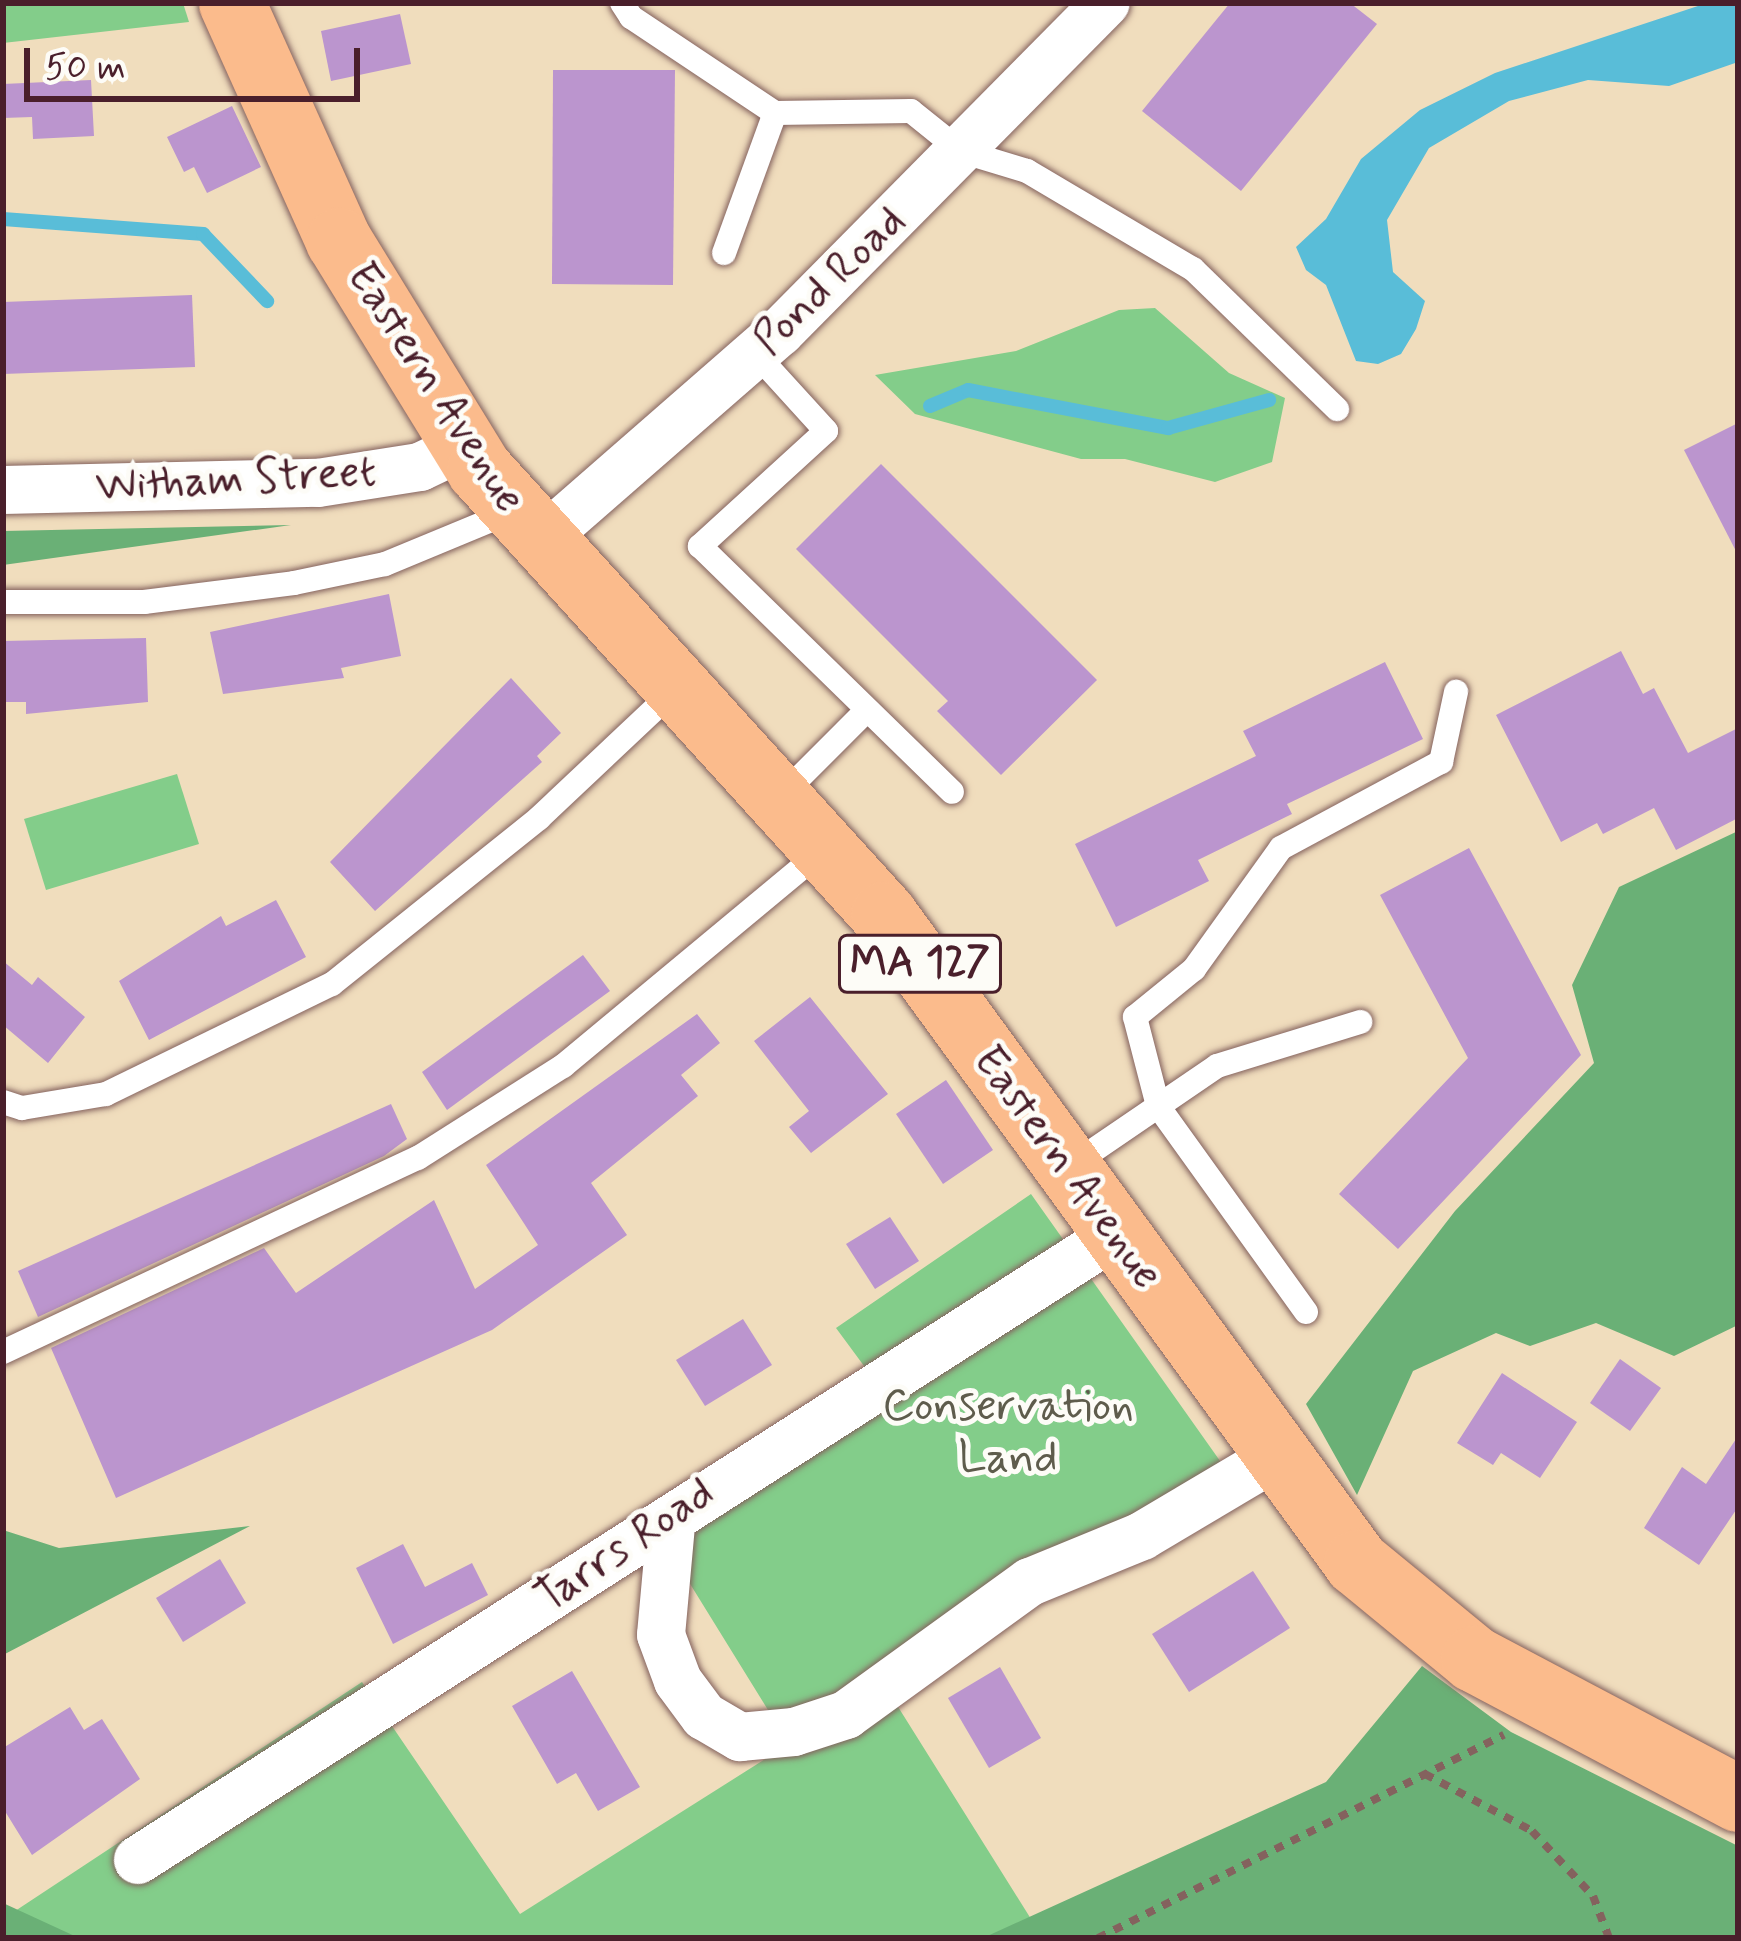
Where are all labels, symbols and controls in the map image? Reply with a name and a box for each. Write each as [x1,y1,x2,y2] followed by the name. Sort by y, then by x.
[30,24,366,98] scale bar
[45,45,126,92] text: 50 m
[742,195,918,367] street label: Pond Road
[331,248,539,528] street label: Eastern Avenue
[90,445,382,515] street label: Witham Street
[836,928,1004,1000] road number: MA 127
[958,1032,1176,1304] street label: Eastern Avenue
[882,1380,1134,1486] park label: Conservation Land
[525,1466,725,1626] street label: Tarrs Road

